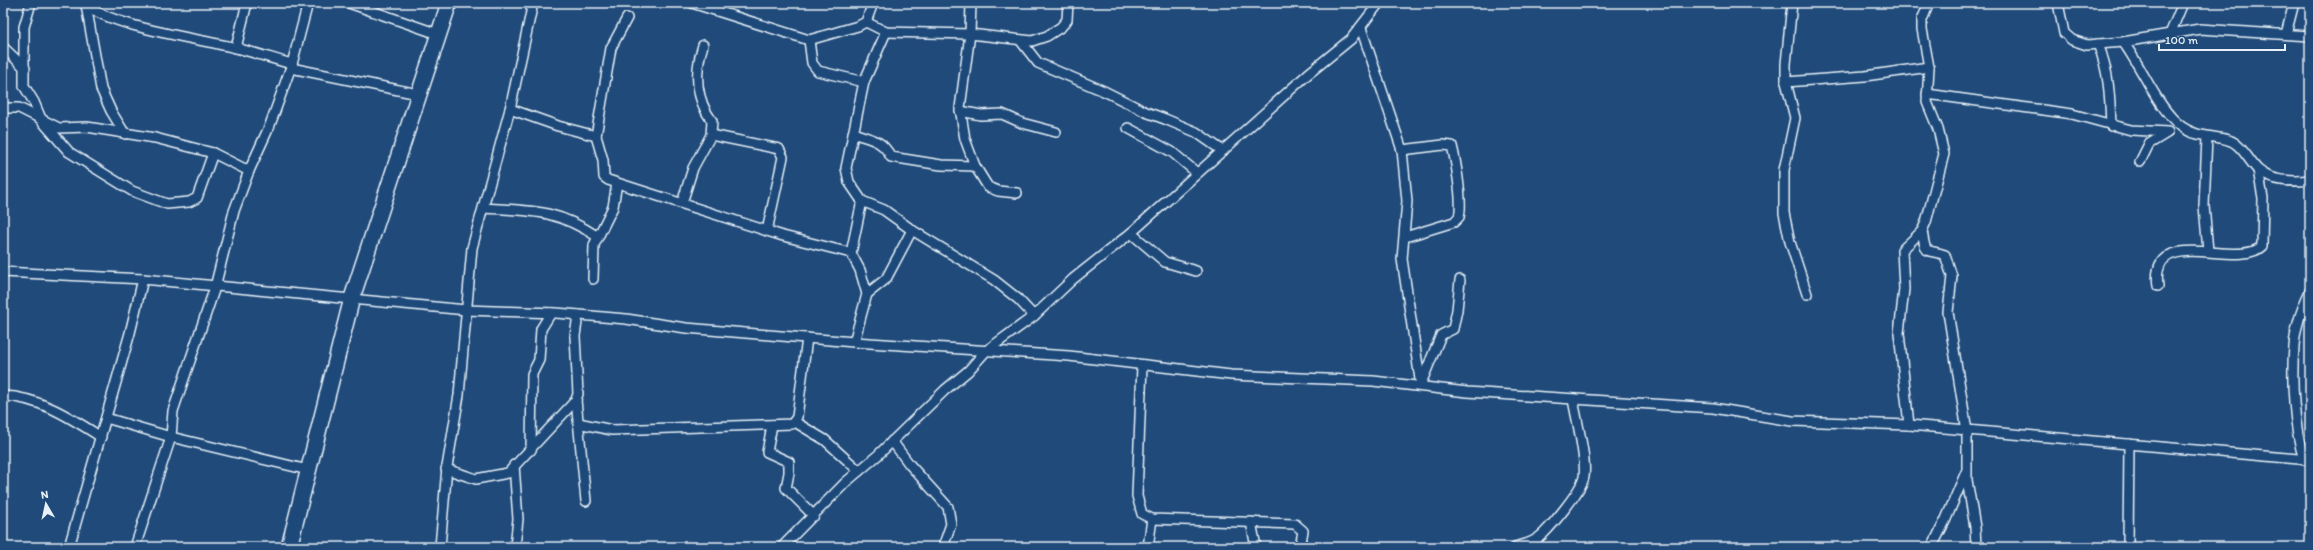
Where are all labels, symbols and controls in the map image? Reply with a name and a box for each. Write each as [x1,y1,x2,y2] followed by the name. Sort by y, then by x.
[2159,26,2285,52] scale bar
[2165,33,2198,47] text: 100 m
[26,484,66,524] north arrow
[40,488,49,502] text: N

